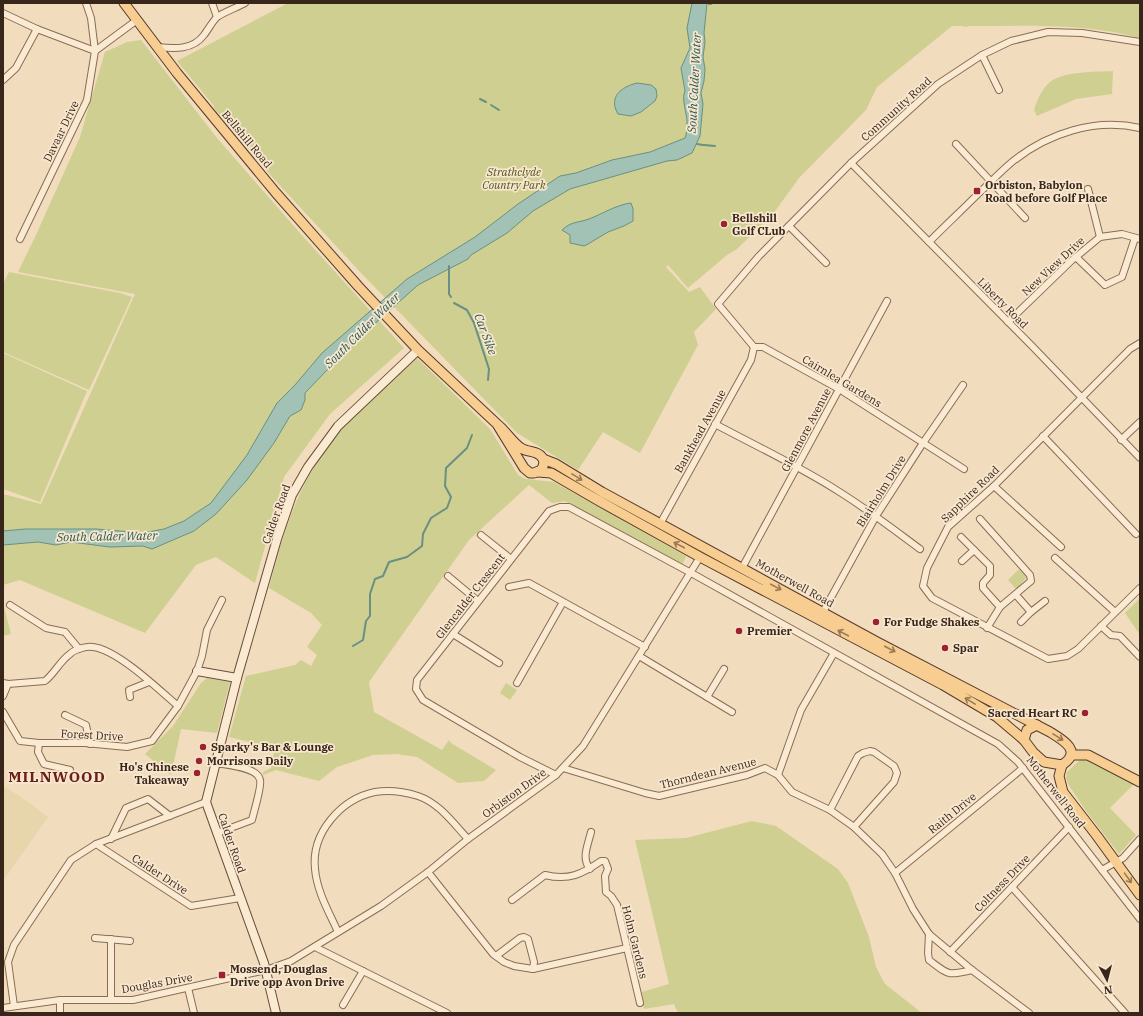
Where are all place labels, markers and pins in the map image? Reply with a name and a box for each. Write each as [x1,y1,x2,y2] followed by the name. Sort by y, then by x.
[985,178,1108,205] place label: Orbiston, Babylon Road before Golf Place
[972,186,982,196] marker: Orbiston, Babylon Road before Golf Place
[732,211,785,238] place label: Bellshill Golf CLub
[719,219,729,229] marker: Bellshill Golf CLub
[884,615,980,629] place label: For Fudge Shakes
[871,617,881,627] marker: For Fudge Shakes
[747,624,793,638] place label: Premier
[734,626,744,636] marker: Premier
[953,641,979,655] place label: Spar
[940,643,950,653] marker: Spar
[988,706,1077,720] place label: Sacred Heart RC
[1080,708,1090,718] marker: Sacred Heart RC
[211,740,334,754] place label: Sparky's Bar & Lounge
[198,742,208,752] marker: Sparky's Bar & Lounge
[207,754,294,768] place label: Morrisons Daily
[194,756,204,766] marker: Morrisons Daily
[119,760,190,787] place label: Ho's Chinese Takeaway
[192,768,202,778] marker: Ho's Chinese Takeaway
[230,962,344,989] place label: Mossend, Douglas Drive opp Avon Drive
[217,970,227,980] marker: Mossend, Douglas Drive opp Avon Drive

